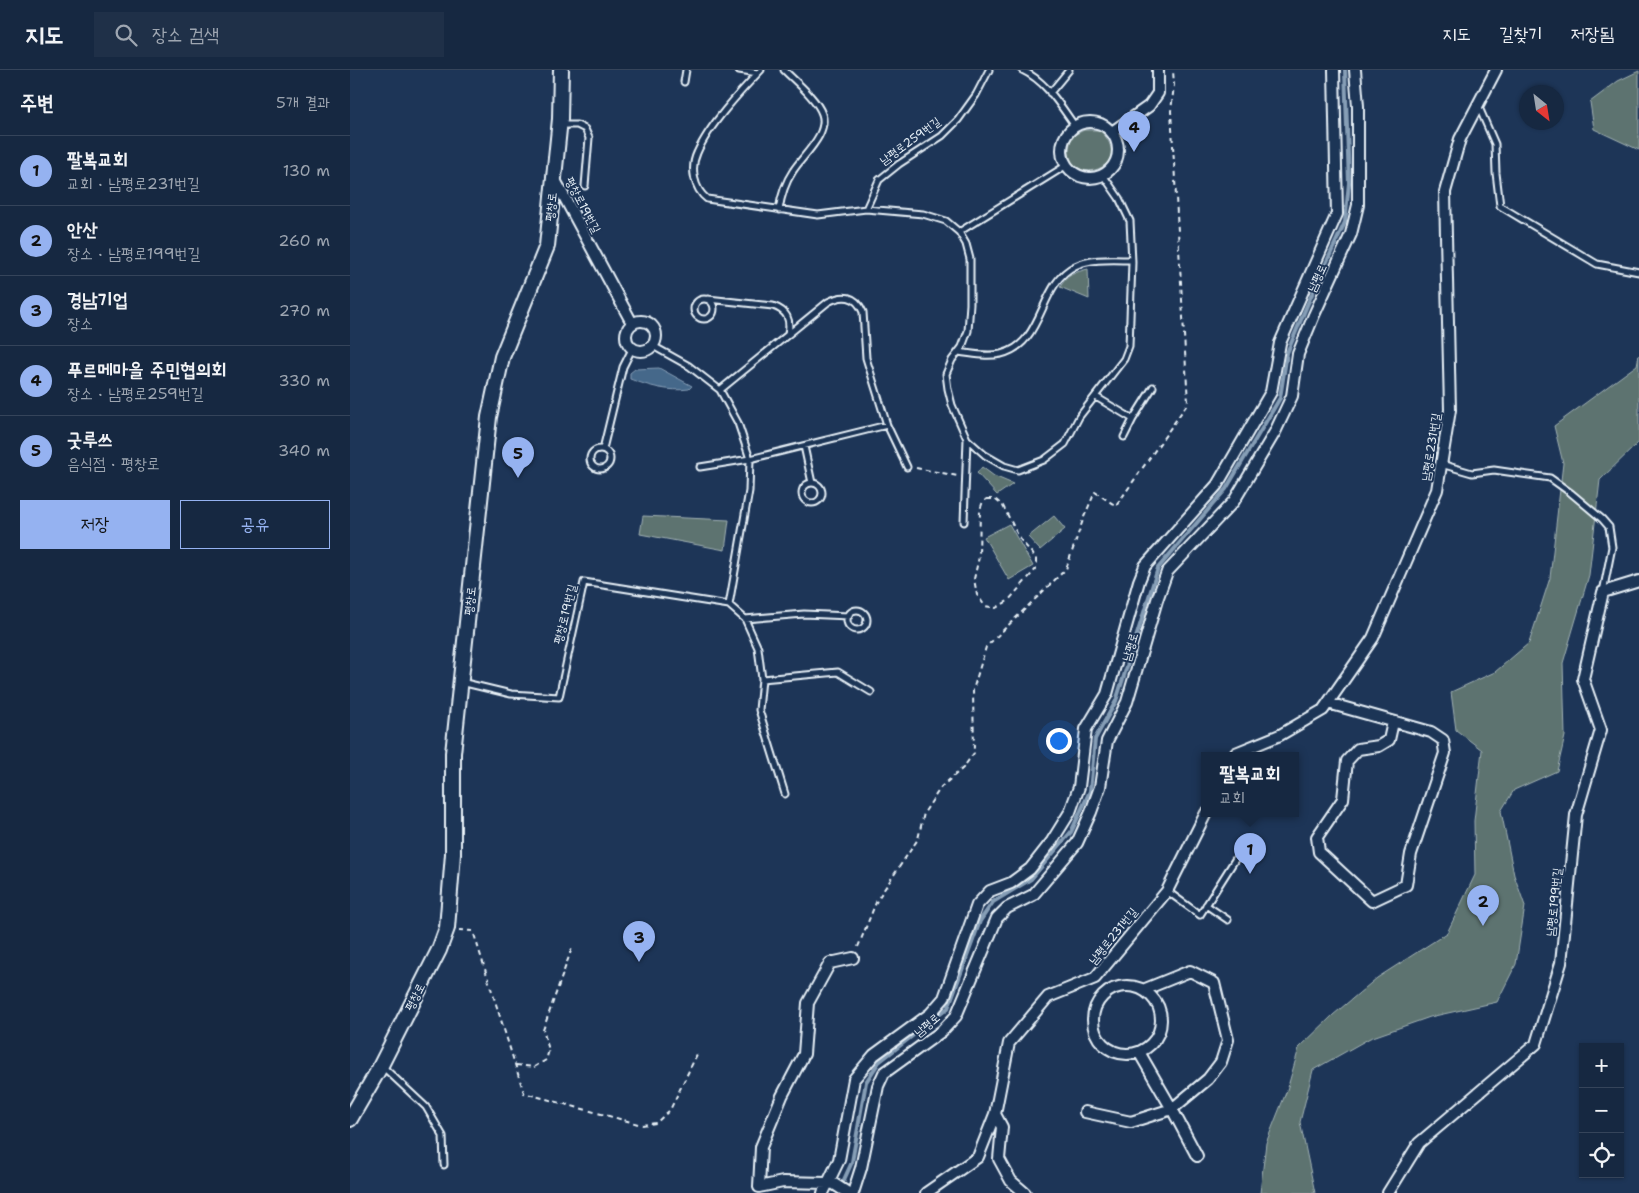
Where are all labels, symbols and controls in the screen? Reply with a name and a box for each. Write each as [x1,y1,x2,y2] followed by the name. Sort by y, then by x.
[94,12,444,57] search box
[25,19,64,51] text: 지도
[112,21,140,49] icon: search
[152,22,219,47] text: 장소 검색
[1442,22,1471,46] text: 지도
[1499,22,1543,46] text: 길찾기
[1571,22,1614,46] text: 저장됨
[1519,85,1564,130] north arrow
[20,89,54,117] text: 주변
[276,92,330,113] text: 5개 결과
[1118,111,1150,152] pin: 4
[876,113,944,169] street label: 남평로259번길
[67,147,128,172] text: 팔복교회
[32,160,40,181] text: 1
[283,160,330,181] text: 130 m
[67,173,200,194] text: 교회 · 남평로231번길
[562,174,605,236] street label: 평창로19번길
[542,192,560,222] street label: 평창로
[67,217,98,242] text: 안산
[30,230,42,251] text: 2
[278,230,330,251] text: 260 m
[67,243,200,264] text: 장소 · 남평로199번길
[1304,261,1330,295] street label: 남평로
[67,287,128,312] text: 경남기업
[30,300,42,321] text: 3
[279,300,330,321] text: 270 m
[67,313,93,334] text: 장소
[67,357,226,382] text: 푸르메마을 주민협의회
[30,370,42,391] text: 4
[278,370,330,391] text: 330 m
[67,383,204,404] text: 장소 · 남평로259번길
[1418,411,1444,482] street label: 남평로231번길
[67,427,113,452] text: 굿루쓰
[502,437,534,478] pin: 5
[31,440,41,461] text: 5
[278,440,330,461] text: 340 m
[67,453,160,474] text: 음식점 · 평창로
[20,500,170,549] button: 저장
[180,500,330,549] button: 공유
[550,582,580,646] street label: 평창로19번길
[461,586,479,616] street label: 평창로
[1118,631,1142,663] street label: 남평로
[1046,728,1072,754] your location
[1201,752,1299,817] popup
[1219,761,1281,786] text: 팔복교회
[1219,787,1245,808] text: 교회
[1234,833,1266,874] pin: 1
[1542,866,1566,937] street label: 남평로199번길
[1467,885,1499,926] pin: 2
[1085,904,1141,968] street label: 남평로231번길
[623,921,655,962] pin: 3
[401,980,429,1014] street label: 평창로
[911,1010,943,1040] street label: 남평로
[1579,1043,1624,1178] map controls
[1579,1043,1624,1088] button: +
[1579,1088,1624,1133] button: −
[1579,1133,1624,1178] button: locate

